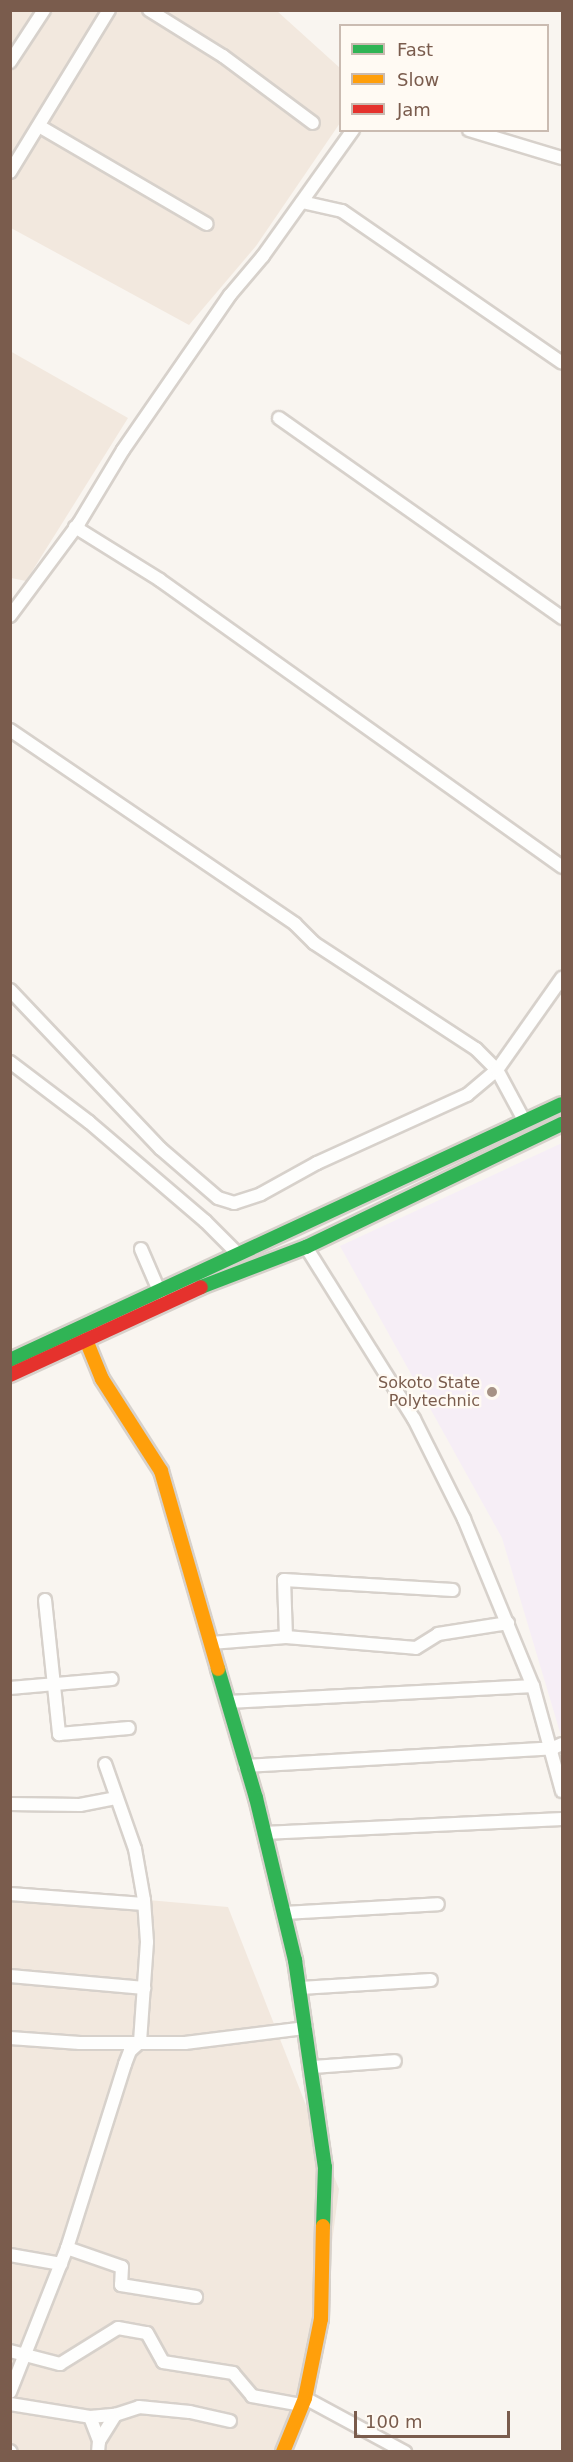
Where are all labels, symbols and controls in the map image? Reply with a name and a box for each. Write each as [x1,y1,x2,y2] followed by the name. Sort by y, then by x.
[339,24,549,132] legend
[397,39,433,60] text: Fast
[397,69,439,90] text: Slow
[397,99,431,120] text: Jam
[378,1373,480,1411] place label: Sokoto State Polytechnic
[485,1385,499,1399] marker: Sokoto State Polytechnic
[357,2399,513,2437] scale bar
[365,2411,423,2432] text: 100 m

